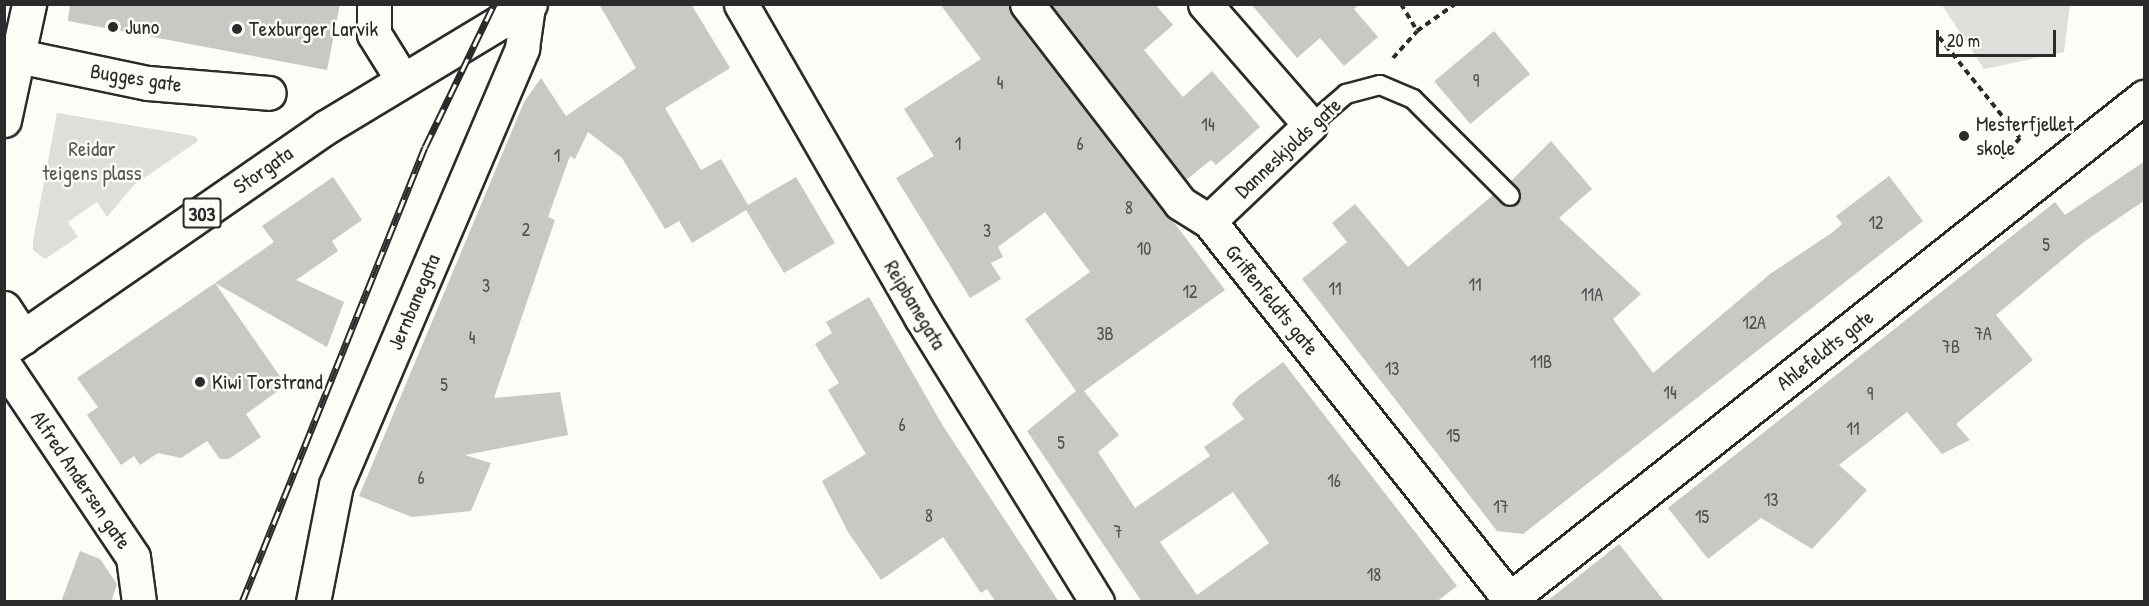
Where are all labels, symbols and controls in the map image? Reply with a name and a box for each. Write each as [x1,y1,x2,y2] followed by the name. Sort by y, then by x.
[125,14,159,40] place label: Juno
[249,16,378,42] place label: Texburger Larvik
[1939,18,2059,56] scale bar
[106,20,120,34] marker: Juno
[230,22,244,36] marker: Texburger Larvik
[1947,28,1980,53] text: 20 m
[89,58,183,98] street label: Bugges gate
[1473,70,1479,92] house number: 9
[997,72,1003,94] house number: 4
[1230,93,1346,203] street label: Danneskjolds gate
[1976,111,2074,161] place label: Mesterfjellet skole
[1201,114,1215,136] house number: 14
[1957,129,1971,143] marker: Mesterfjellet skole
[955,133,961,155] house number: 1
[1076,133,1084,155] house number: 6
[42,136,142,186] park label: Reidar teigens plass
[229,141,297,199] street label: Storgata
[554,145,560,167] house number: 1
[182,196,222,230] road number: 303
[1125,197,1133,219] house number: 8
[1869,212,1883,234] house number: 12
[522,219,530,241] house number: 2
[983,220,991,242] house number: 3
[2042,234,2050,256] house number: 5
[1137,238,1151,260] house number: 10
[1220,240,1324,360] street label: Griffenfeldts gate
[383,250,445,354] street label: Jernbanegata
[879,256,951,354] street label: Reipbanegata
[1468,274,1482,296] house number: 11
[482,275,490,297] house number: 3
[1328,278,1342,300] house number: 11
[1183,281,1197,303] house number: 12
[1581,284,1603,306] house number: 11A
[1772,304,1878,396] street label: Ahlefeldts gate
[1742,312,1766,334] house number: 12A
[1096,323,1114,345] house number: 3B
[1974,323,1992,345] house number: 7A
[469,327,475,349] house number: 4
[1942,336,1960,358] house number: 7B
[1530,351,1552,373] house number: 11B
[1385,358,1399,380] house number: 13
[212,369,323,395] place label: Kiwi Torstrand
[440,374,448,396] house number: 5
[193,375,207,389] marker: Kiwi Torstrand
[1663,382,1677,404] house number: 14
[1867,383,1873,405] house number: 9
[26,406,136,554] street label: Alfred Andersen gate
[898,414,906,436] house number: 6
[1846,418,1860,440] house number: 11
[1446,425,1460,447] house number: 15
[1057,432,1065,454] house number: 5
[417,467,425,489] house number: 6
[1327,470,1341,492] house number: 16
[1764,489,1778,511] house number: 13
[1493,496,1509,518] house number: 17
[925,505,933,527] house number: 8
[1695,506,1709,528] house number: 15
[1114,521,1122,543] house number: 7
[1367,564,1381,586] house number: 18

